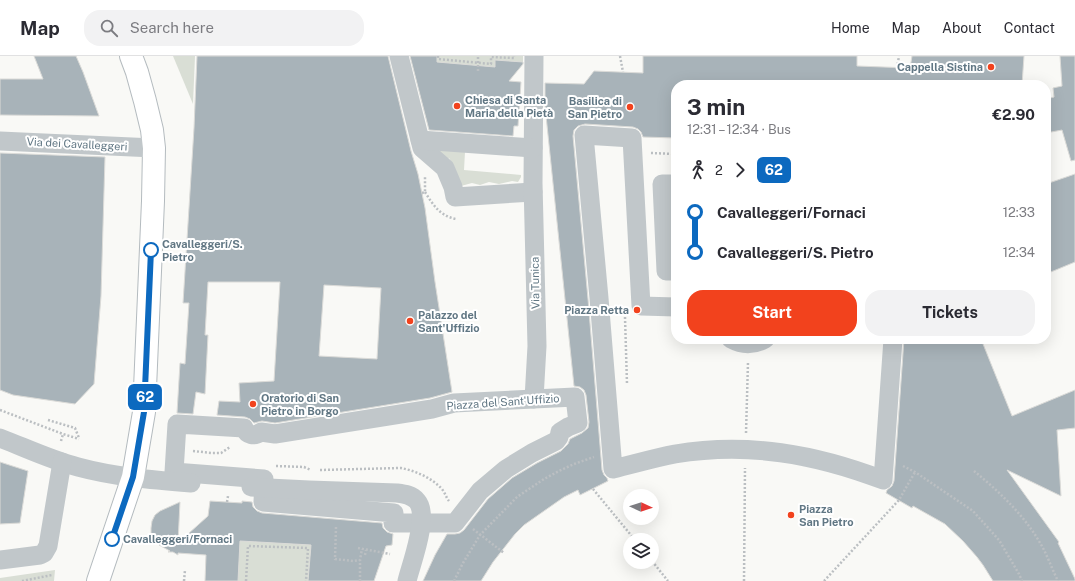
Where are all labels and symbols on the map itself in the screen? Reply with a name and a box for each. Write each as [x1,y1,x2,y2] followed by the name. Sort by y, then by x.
[897,61,983,73] place label: Cappella Sistina
[986,62,996,72] marker: Cappella Sistina
[465,94,553,119] place label: Chiesa di Santa Maria della Pietà
[568,95,622,120] place label: Basilica di San Pietro
[452,101,462,111] marker: Chiesa di Santa Maria della Pietà
[625,102,635,112] marker: Basilica di San Pietro
[26,135,128,153] street label: Via dei Cavalleggeri
[162,238,243,263] place label: Cavalleggeri/S. Pietro
[143,242,159,258] marker: Cavalleggeri/S. Pietro
[529,257,541,309] street label: Via Tunica
[564,304,629,316] place label: Piazza Retta
[632,305,642,315] marker: Piazza Retta
[418,309,480,334] place label: Palazzo del Sant'Uffizio
[405,316,415,326] marker: Palazzo del Sant'Uffizio
[127,384,163,410] line badge: 62
[261,392,339,417] place label: Oratorio di San Pietro in Borgo
[446,392,560,412] street label: Piazza del Sant'Uffizio
[248,399,258,409] marker: Oratorio di San Pietro in Borgo
[623,489,659,525] north arrow
[799,503,853,528] place label: Piazza San Pietro
[786,510,796,520] marker: Piazza San Pietro
[104,531,120,547] marker: Cavalleggeri/Fornaci
[123,533,232,545] place label: Cavalleggeri/Fornaci

